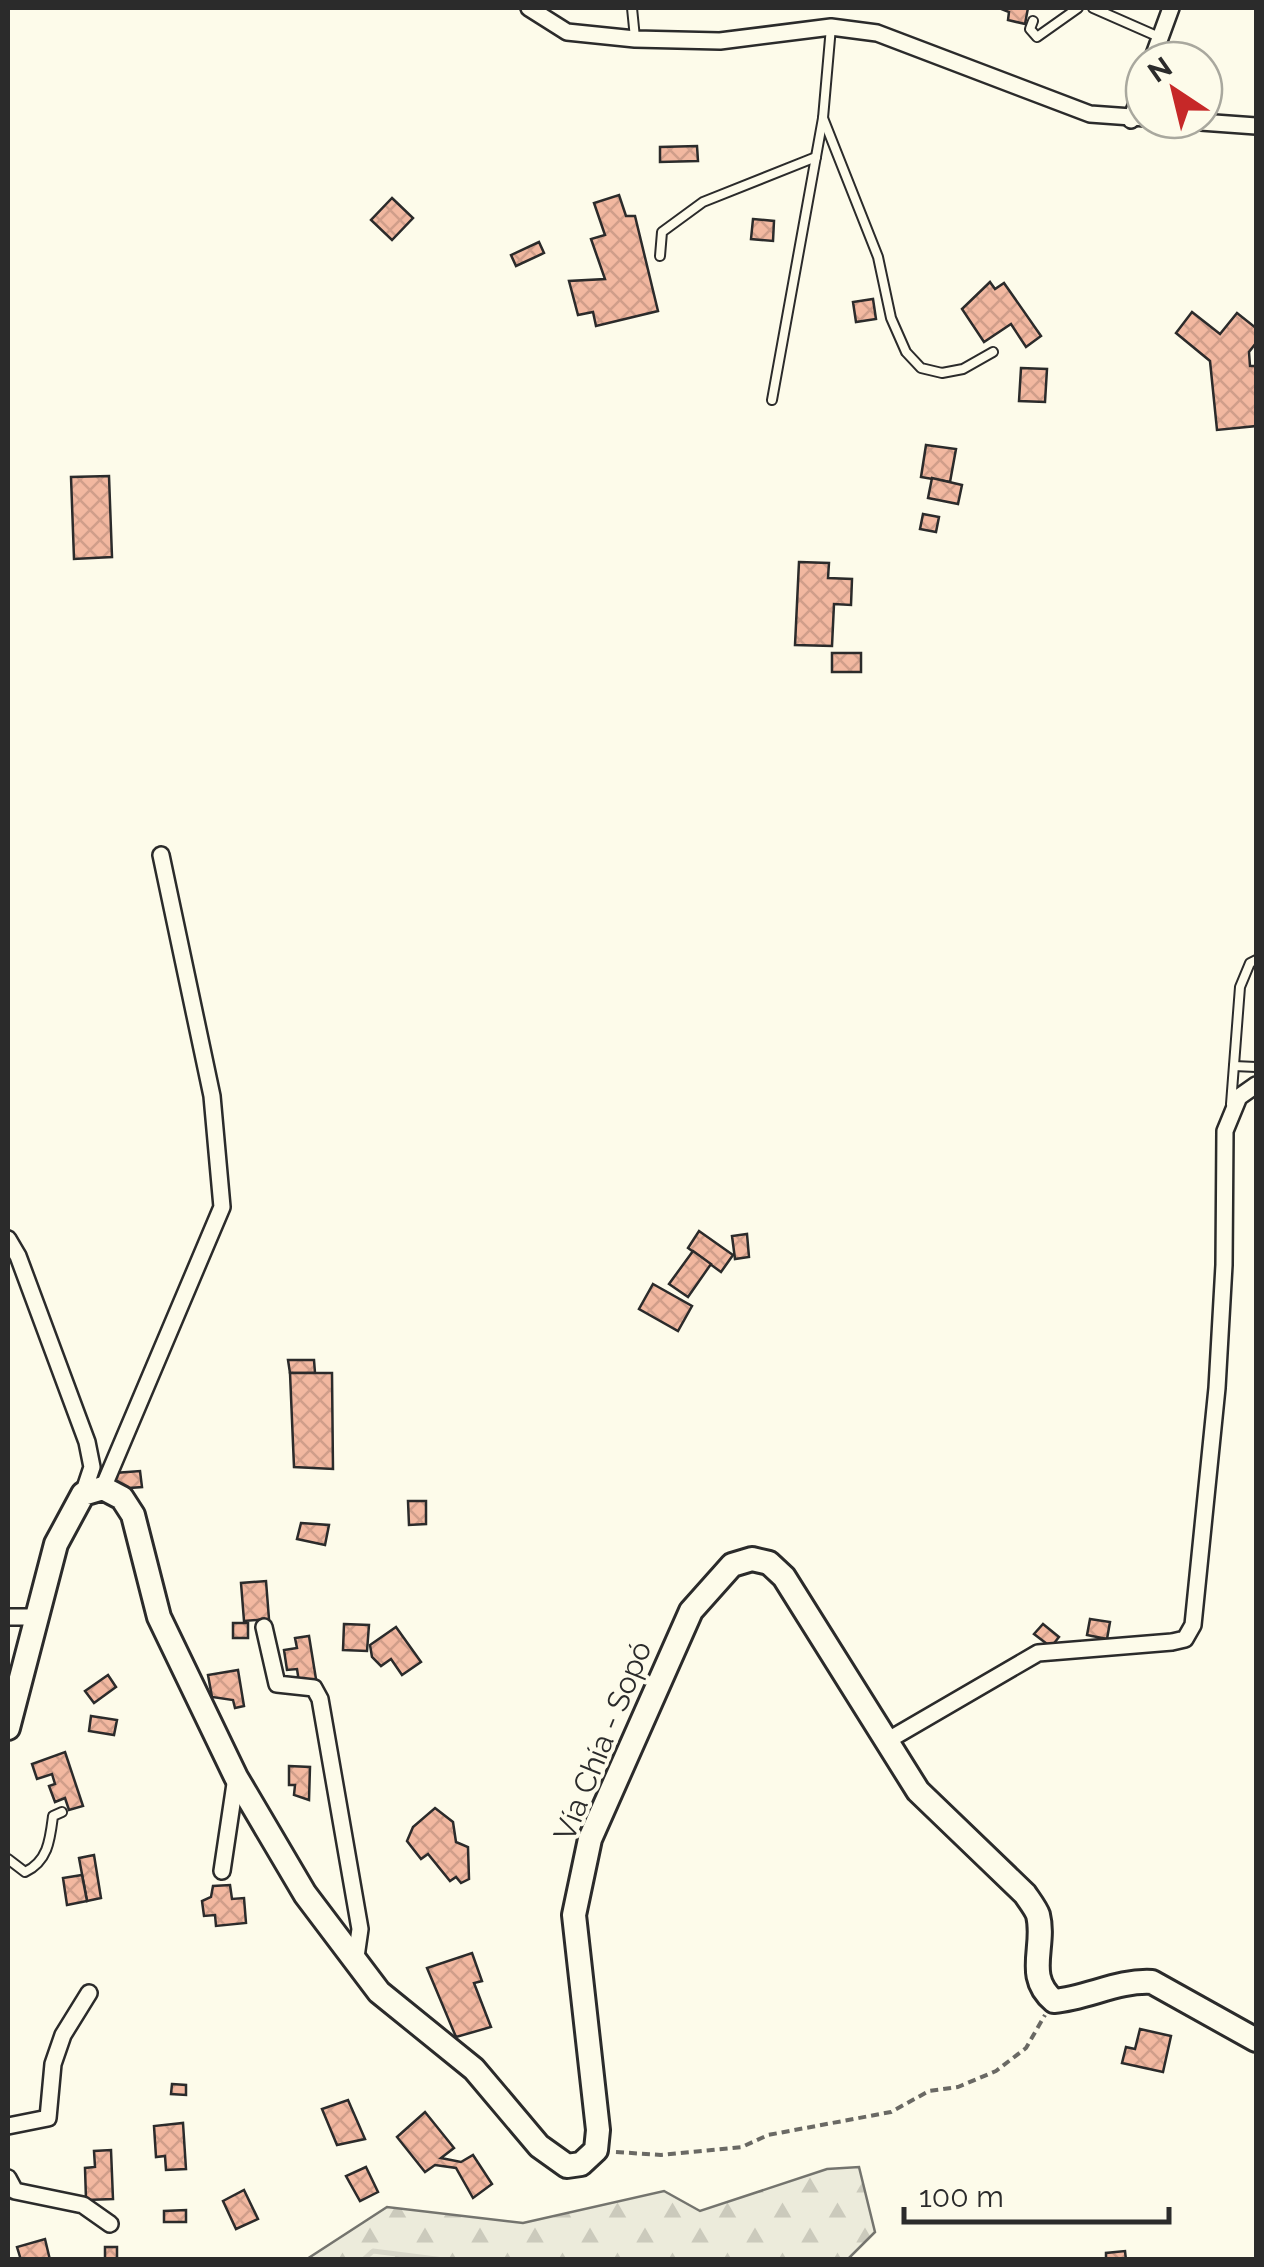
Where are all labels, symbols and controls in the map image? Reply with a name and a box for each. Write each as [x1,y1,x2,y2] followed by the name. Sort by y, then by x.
[1124,40,1224,140] north arrow
[1142,50,1178,90] text: N
[547,1636,659,1846] street label: Vía Chía - Sopó
[904,2162,1169,2224] scale bar
[919,2179,1004,2214] text: 100 m

